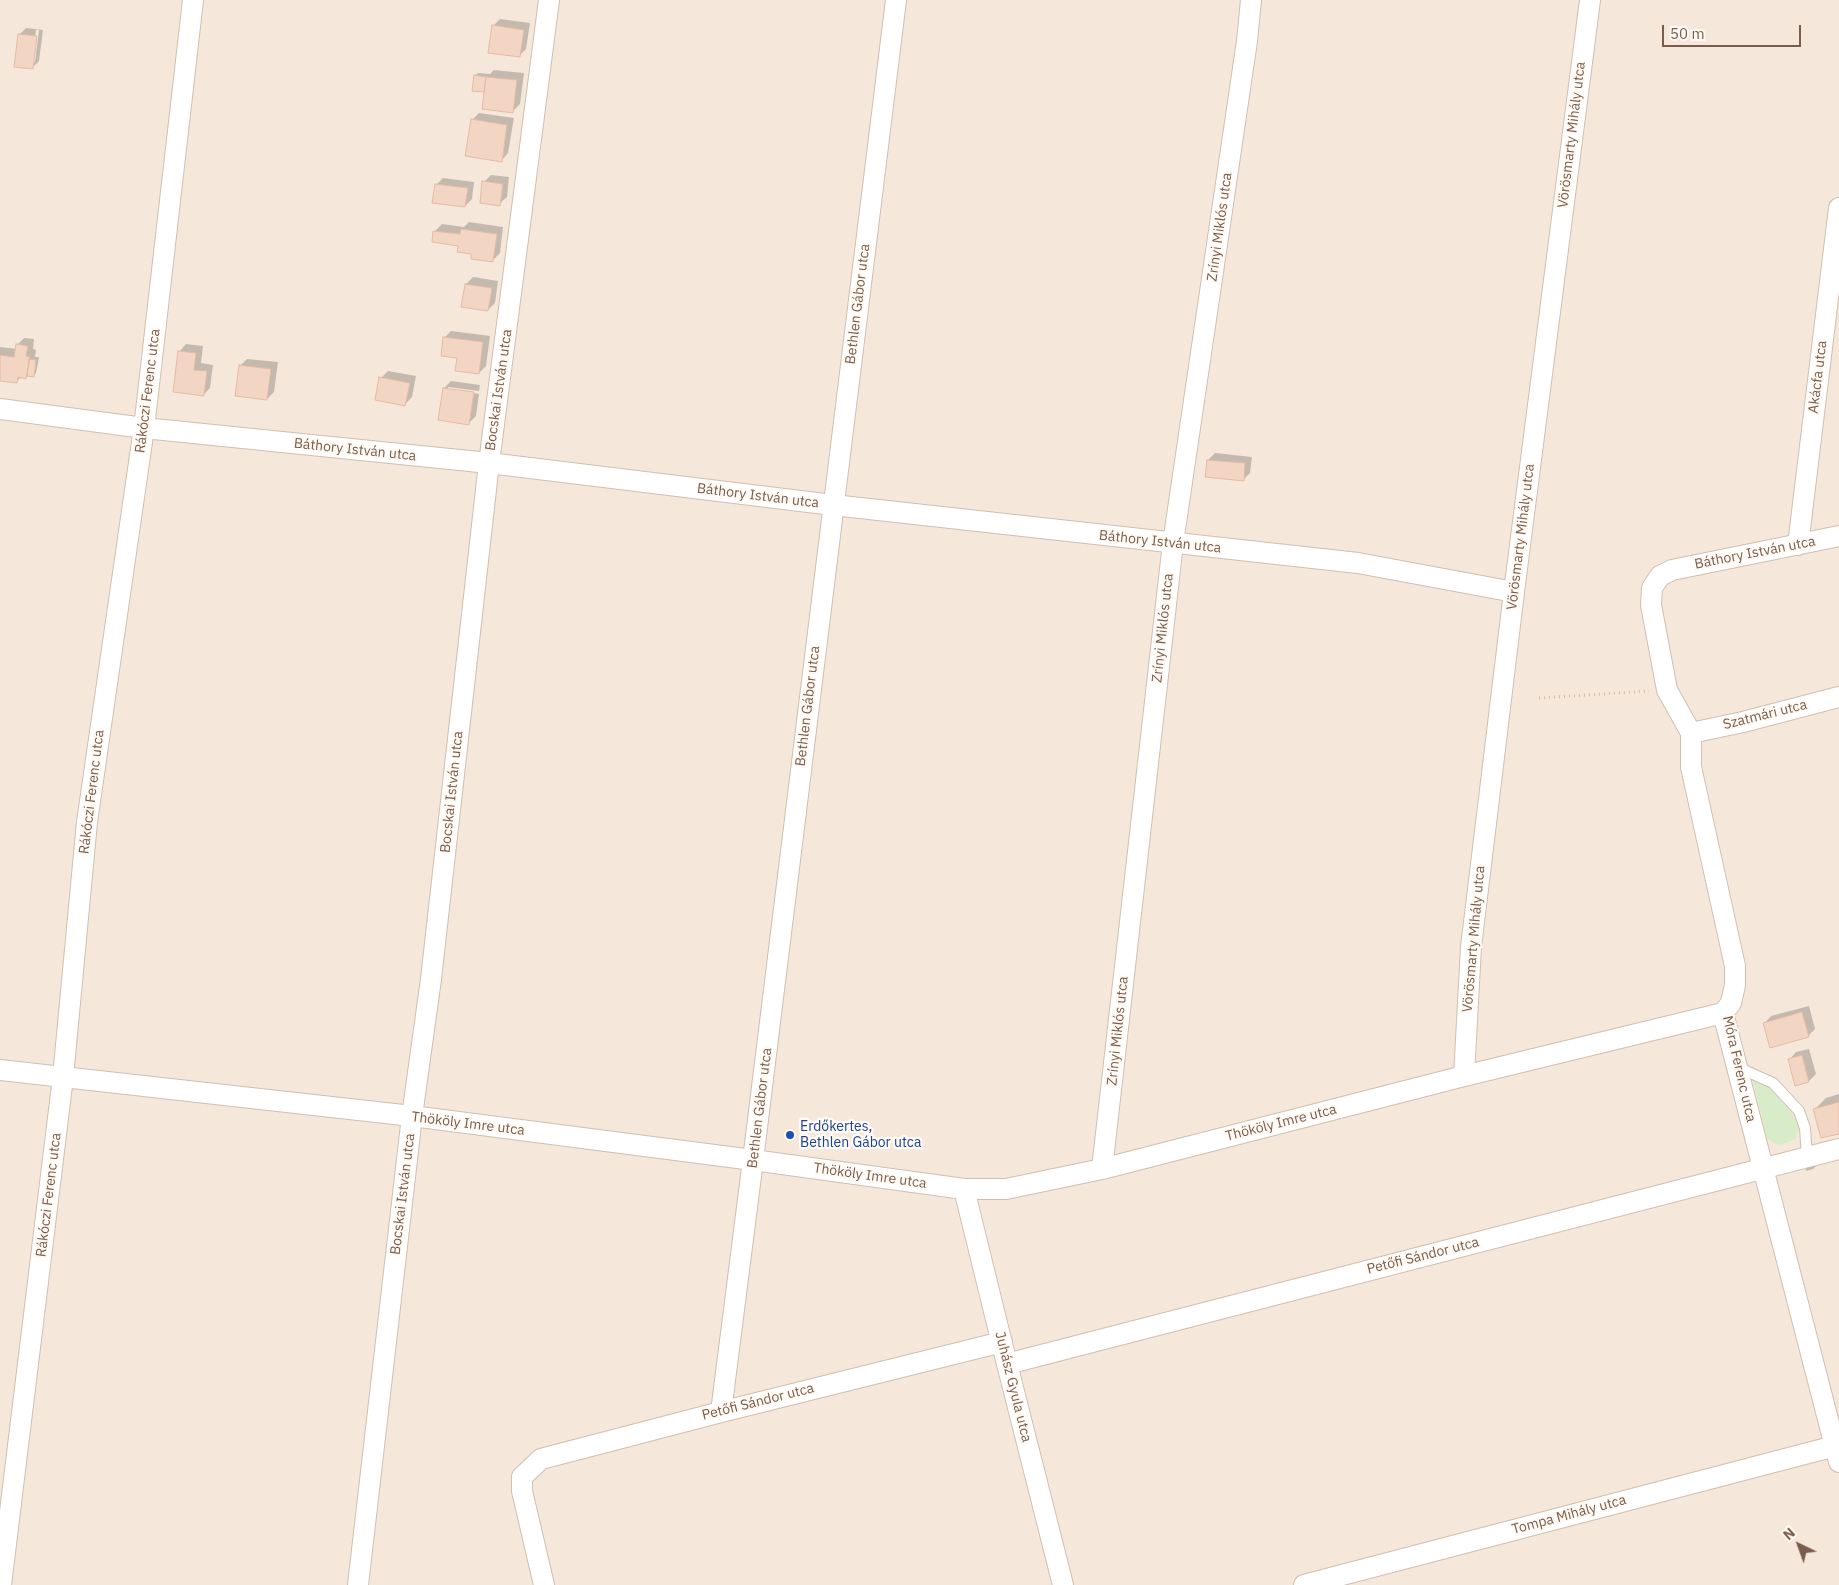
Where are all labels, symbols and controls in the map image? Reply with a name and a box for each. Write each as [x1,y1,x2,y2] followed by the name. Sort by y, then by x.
[1664,15,1803,47] scale bar
[1670,24,1705,43] text: 50 m
[1555,61,1589,209] street label: Vörösmarty Mihály utca
[1204,171,1236,283] street label: Zrínyi Miklós utca
[842,243,874,365] street label: Bethlen Gábor utca
[132,328,164,454] street label: Rákóczi Ferenc utca
[482,328,516,452] street label: Bocskai István utca
[1805,340,1831,414] street label: Akácfa utca
[293,435,417,465] street label: Báthory István utca
[1504,463,1538,611] street label: Vörösmarty Mihály utca
[696,480,820,512] street label: Báthory István utca
[1098,527,1222,557] street label: Báthory István utca
[1693,533,1817,573] street label: Báthory István utca
[1149,573,1177,683] street label: Zrínyi Miklós utca
[792,645,824,767] street label: Bethlen Gábor utca
[1721,696,1809,734] street label: Szatmári utca
[76,729,108,855] street label: Rákóczi Ferenc utca
[437,730,467,854] street label: Bocskai István utca
[1459,865,1489,1013] street label: Vörösmarty Mihály utca
[1104,976,1132,1086] street label: Zrínyi Miklós utca
[1719,1014,1759,1124] street label: Móra Ferenc utca
[744,1047,776,1169] street label: Bethlen Gábor utca
[1224,1101,1338,1145] street label: Thököly Imre utca
[410,1109,526,1139] street label: Thököly Imre utca
[800,1119,921,1152] place label: Erdőkertes, Bethlen Gábor utca
[784,1129,796,1141] marker: Erdőkertes, Bethlen Gábor utca
[33,1132,65,1258] street label: Rákóczi Ferenc utca
[387,1132,419,1256] street label: Bocskai István utca
[812,1160,928,1192] street label: Thököly Imre utca
[1365,1234,1481,1278] street label: Petőfi Sándor utca
[991,1330,1035,1444] street label: Juhász Gyula utca
[700,1380,816,1424] street label: Petőfi Sándor utca
[1510,1492,1628,1538] street label: Tompa Mihály utca
[1774,1520,1824,1570] north arrow
[1779,1524,1799,1544] text: N

